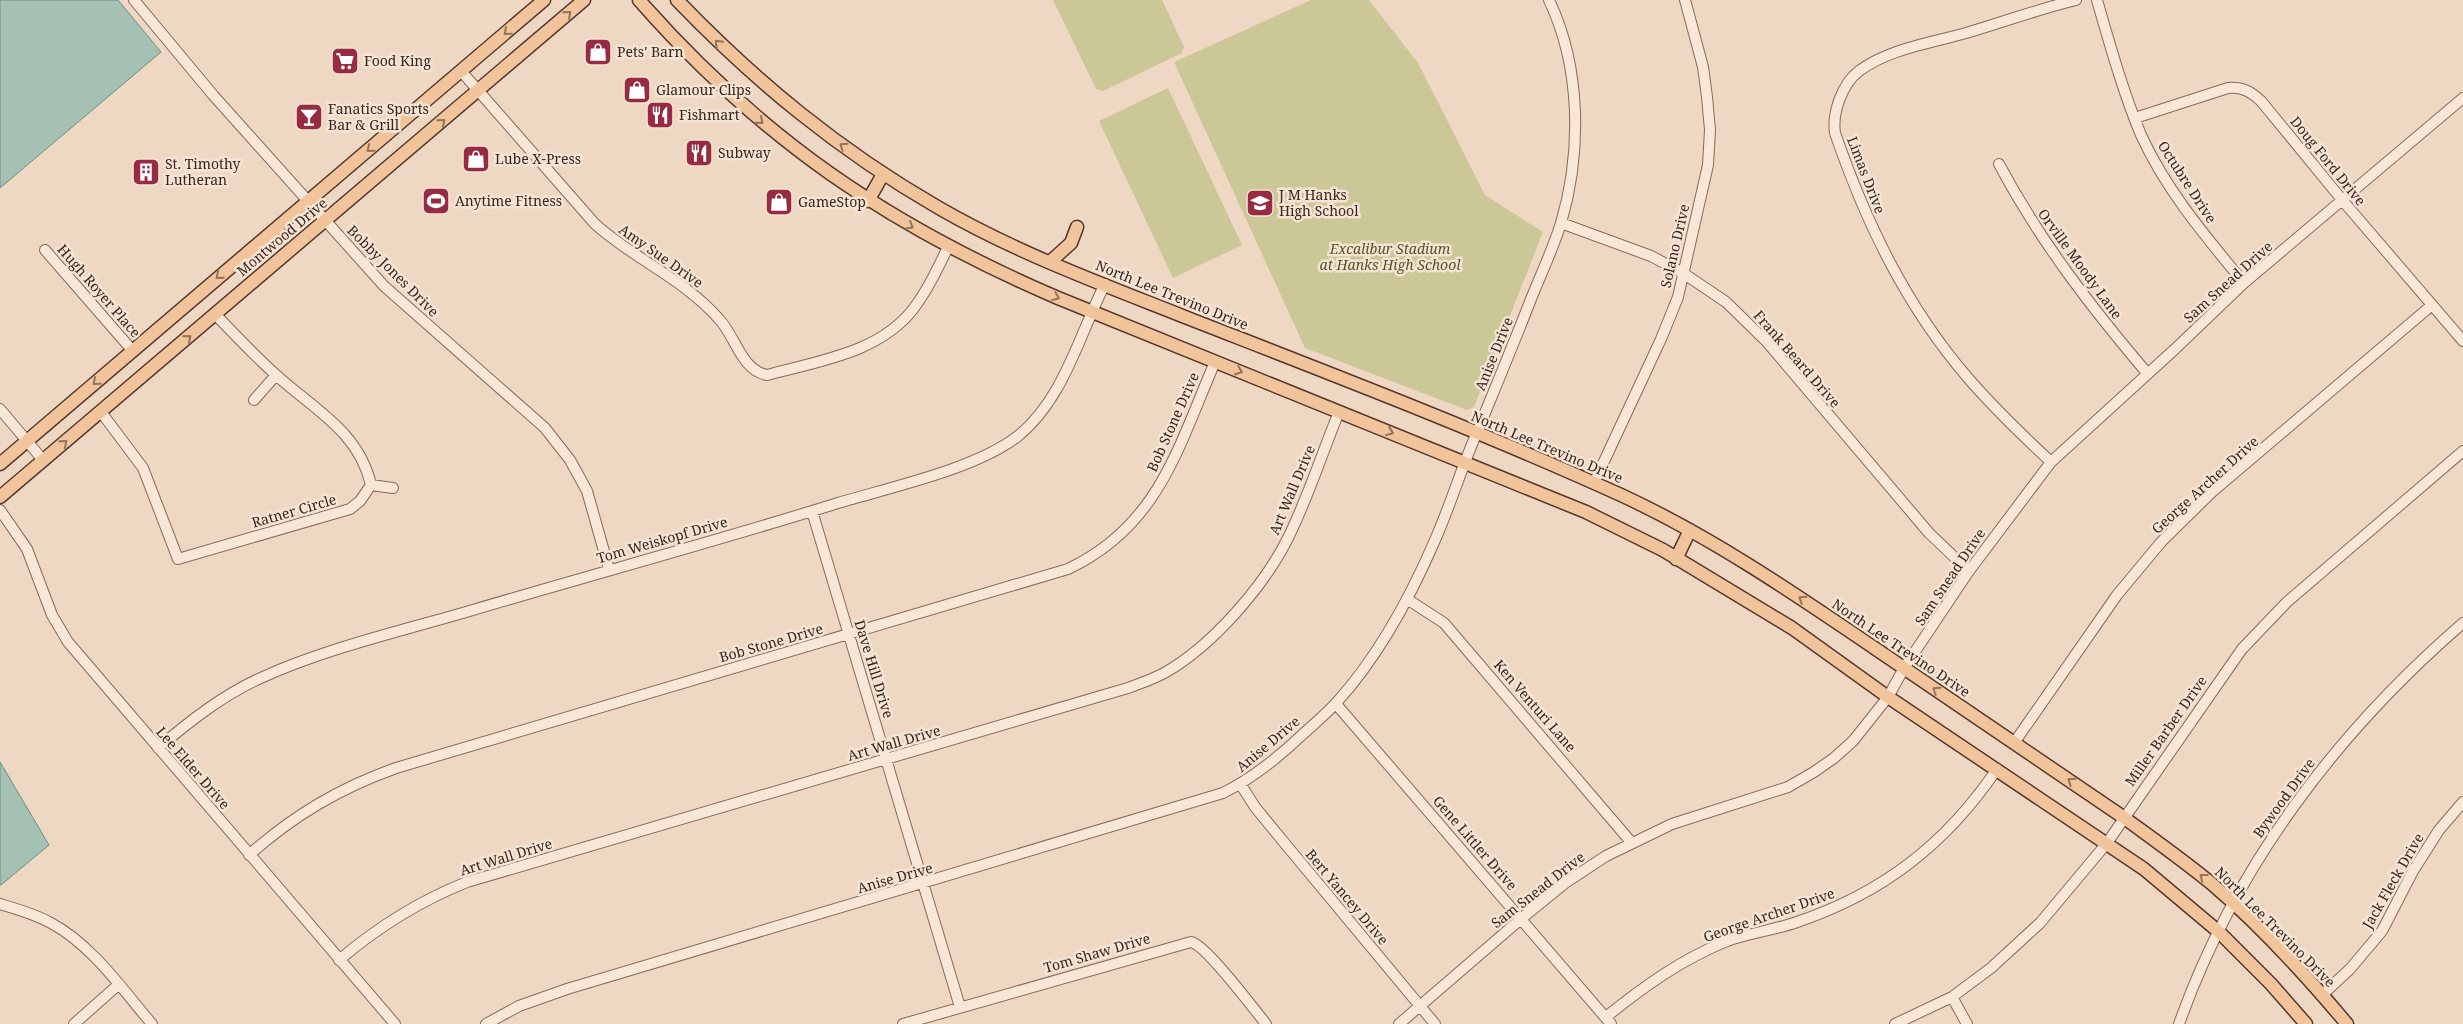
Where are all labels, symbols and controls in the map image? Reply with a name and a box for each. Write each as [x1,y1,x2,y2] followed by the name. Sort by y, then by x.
[563,10,572,19] one-way arrow
[504,26,513,34] one-way arrow
[583,37,613,67] shop icon: Pets' Barn
[715,40,724,49] one-way arrow
[617,42,684,61] place label: Pets' Barn
[330,46,360,76] supermarket icon: Food King
[364,51,431,70] place label: Food King
[622,75,652,105] shop icon: Glamour Clips
[656,80,751,99] place label: Glamour Clips
[328,99,429,134] place label: Fanatics Sports Bar & Grill
[645,100,675,130] restaurant icon: Fishmart
[294,102,324,132] bar icon: Fanatics Sports Bar & Grill
[679,105,740,124] place label: Fishmart
[2286,112,2370,209] street label: Doug Ford Drive
[754,115,763,124] one-way arrow
[436,119,445,127] one-way arrow
[1843,134,1890,216] street label: Limas Drive
[2154,137,2221,226] street label: Octubre Drive
[684,138,714,168] restaurant icon: Subway
[367,143,376,151] one-way arrow
[718,143,771,162] place label: Subway
[839,143,849,152] one-way arrow
[461,144,491,174] shop icon: Lube X-Press
[495,149,581,168] place label: Lube X-Press
[165,154,241,189] place label: St. Timothy Lutheran
[131,157,161,187] building icon: St. Timothy Lutheran
[1278,185,1359,220] place label: J M Hanks High School
[421,186,451,216] sports icon: Anytime Fitness
[764,187,794,217] shop icon: GameStop
[1245,188,1275,218] school or university icon: J M Hanks High School
[455,191,562,210] place label: Anytime Fitness
[798,192,866,211] place label: GameStop
[232,193,331,280] street label: Montwood Drive
[1656,202,1693,290] street label: Solano Drive
[2034,205,2127,323] street label: Orville Moody Lane
[615,219,707,292] street label: Amy Sue Drive
[905,220,914,230] one-way arrow
[343,221,443,321] street label: Bobby Jones Drive
[2179,237,2276,327] street label: Sam Snead Drive
[1320,239,1461,274] park label: Excalibur Stadium at Hanks High School
[54,240,145,341] street label: Hugh Royer Place
[1093,255,1251,334] street label: North Lee Trevino Drive
[216,271,225,280] one-way arrow
[1051,291,1060,302] one-way arrow
[1750,306,1845,412] street label: Frank Beard Drive
[1470,314,1517,393] street label: Anise Drive
[182,335,191,344] one-way arrow
[1234,365,1243,376] one-way arrow
[1142,369,1203,475] street label: Bob Stone Drive
[92,376,101,385] one-way arrow
[1468,406,1626,487] street label: North Lee Trevino Drive
[1385,426,1394,436] one-way arrow
[2147,432,2262,538] street label: George Archer Drive
[58,440,67,449] one-way arrow
[1264,442,1319,538] street label: Art Wall Drive
[249,489,338,532] street label: Ratner Circle
[594,512,729,567] street label: Tom Weiskopf Drive
[1910,524,1989,629] street label: Sam Snead Drive
[1828,594,1974,701] street label: North Lee Trevino Drive
[1798,596,1807,606] one-way arrow
[850,617,898,720] street label: Dave Hill Drive
[717,619,825,666] street label: Bob Stone Drive
[1490,655,1581,756] street label: Ken Venturi Lane
[2120,672,2211,790] street label: Miller Barber Drive
[1933,687,1942,697] one-way arrow
[1232,711,1304,776] street label: Anise Drive
[845,720,943,765] street label: Art Wall Drive
[152,722,235,813] street label: Lee Elder Drive
[2248,754,2319,841] street label: Bywood Drive
[2067,778,2076,788] one-way arrow
[1429,791,1522,894] street label: Gene Littler Drive
[2357,830,2428,933] street label: Jack Fleck Drive
[457,833,554,880] street label: Art Wall Drive
[1302,845,1393,949] street label: Bert Yancey Drive
[1487,847,1588,932] street label: Sam Snead Drive
[855,858,935,897] street label: Anise Drive
[2211,862,2340,991] street label: North Lee Trevino Drive
[2199,874,2208,883] one-way arrow
[1701,883,1837,946] street label: George Archer Drive
[1041,928,1152,977] street label: Tom Shaw Drive

